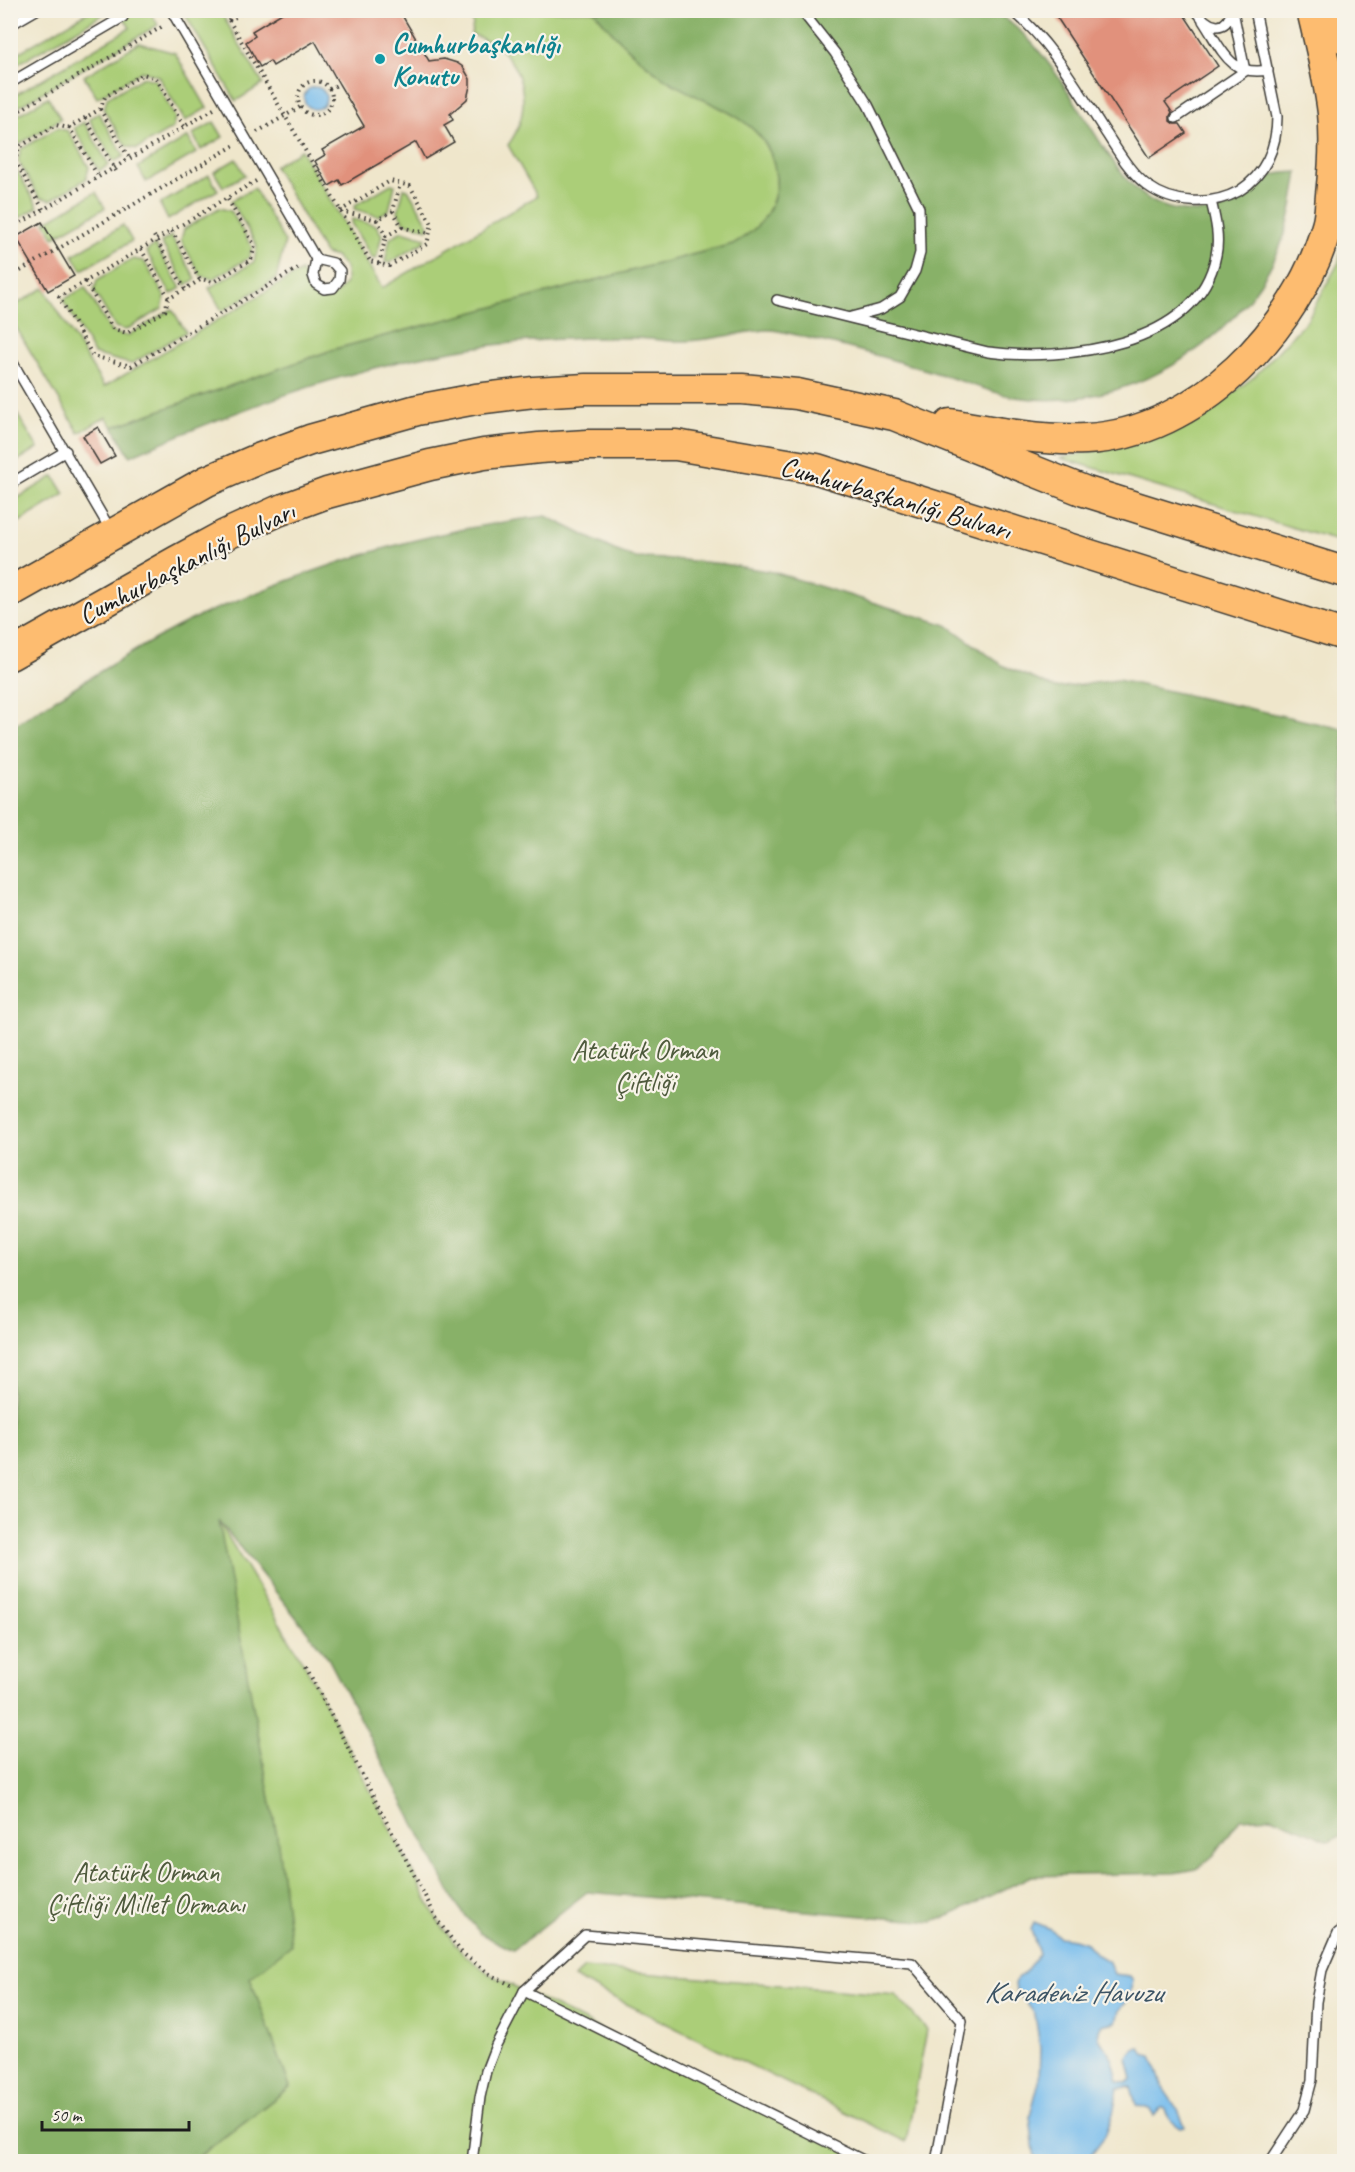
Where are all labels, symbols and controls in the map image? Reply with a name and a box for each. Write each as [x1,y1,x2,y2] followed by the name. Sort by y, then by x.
[392,26,561,93] place label: Cumhurbaşkanlığı Konutu
[373,52,387,66] marker: Cumhurbaşkanlığı Konutu
[777,448,1017,548] street label: Cumhurbaşkanlığı Bulvarı
[72,492,302,632] street label: Cumhurbaşkanlığı Bulvarı
[572,1032,719,1100] park label: Atatürk Orman Çiftliği
[47,1854,247,1922] park label: Atatürk Orman Çiftliği Millet Ormanı
[984,1973,1167,2011] water label: Karadeniz Havuzu
[42,2094,189,2132] scale bar
[51,2104,84,2126] text: 50 m

